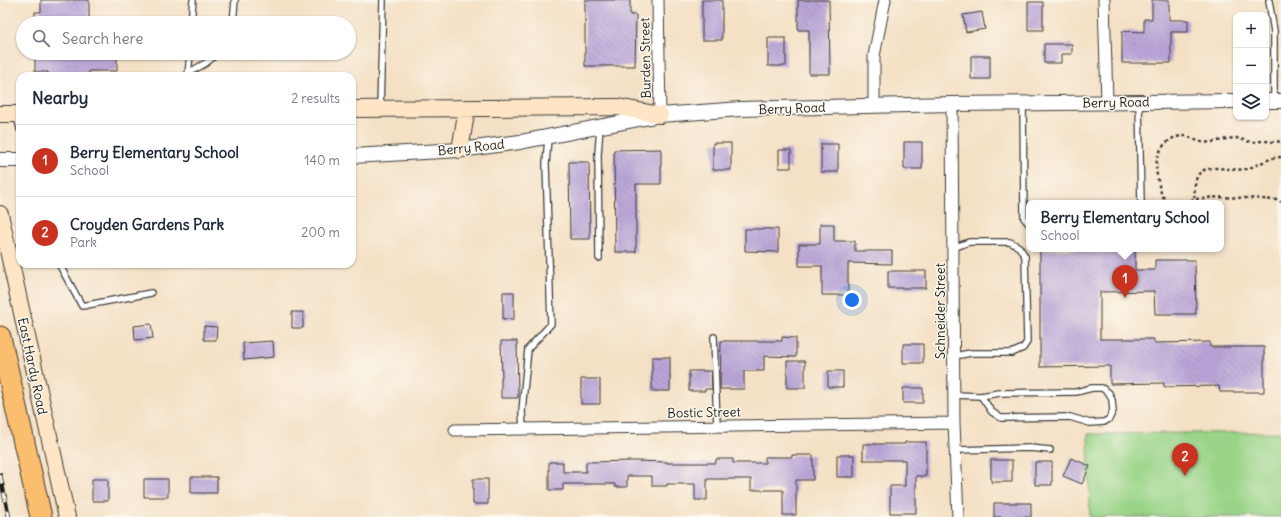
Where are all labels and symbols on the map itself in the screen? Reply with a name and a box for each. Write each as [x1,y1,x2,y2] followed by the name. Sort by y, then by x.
[636,17,655,99] street label: Burden Street
[1082,93,1150,112] street label: Berry Road
[758,99,826,118] street label: Berry Road
[437,136,506,159] street label: Berry Road
[932,262,949,359] street label: Schneider Street
[1112,265,1138,298] pin: 1
[842,290,862,310] your location
[14,316,51,417] street label: East Hardy Road
[667,403,741,422] street label: Bostic Street
[1172,443,1198,476] pin: 2

